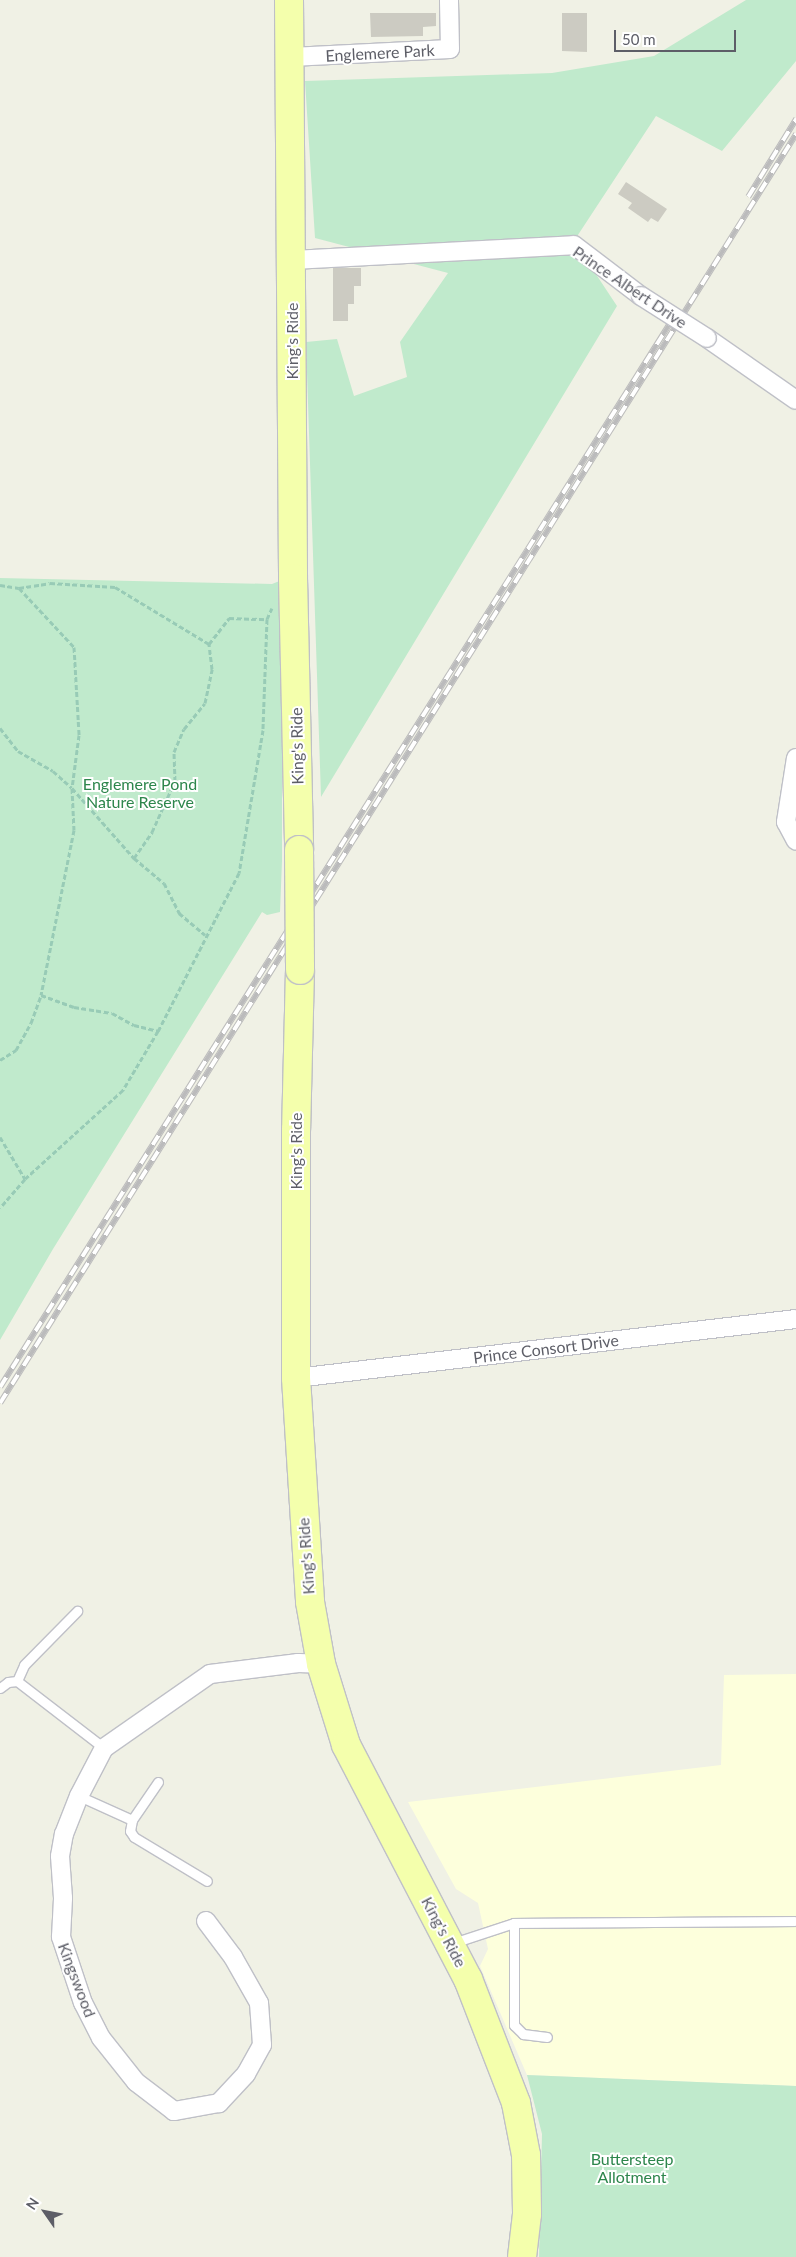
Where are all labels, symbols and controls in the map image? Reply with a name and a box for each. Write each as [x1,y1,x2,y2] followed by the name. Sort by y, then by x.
[616,20,738,52] scale bar
[622,30,656,48] text: 50 m
[325,41,435,65] street label: Englemere Park
[569,242,691,332] street label: Prince Albert Drive
[282,303,302,379] street label: King's Ride
[287,707,307,785] street label: King's Ride
[83,774,197,812] park label: Englemere Pond Nature Reserve
[286,1113,306,1189] street label: King's Ride
[472,1331,620,1367] street label: Prince Consort Drive
[294,1517,318,1595] street label: King's Ride
[417,1893,471,1971] street label: King's Ride
[54,1940,100,2020] street label: Kingswood
[591,2149,673,2187] park label: Buttersteep Allotment
[20,2187,70,2237] north arrow
[22,2194,42,2213] text: N

